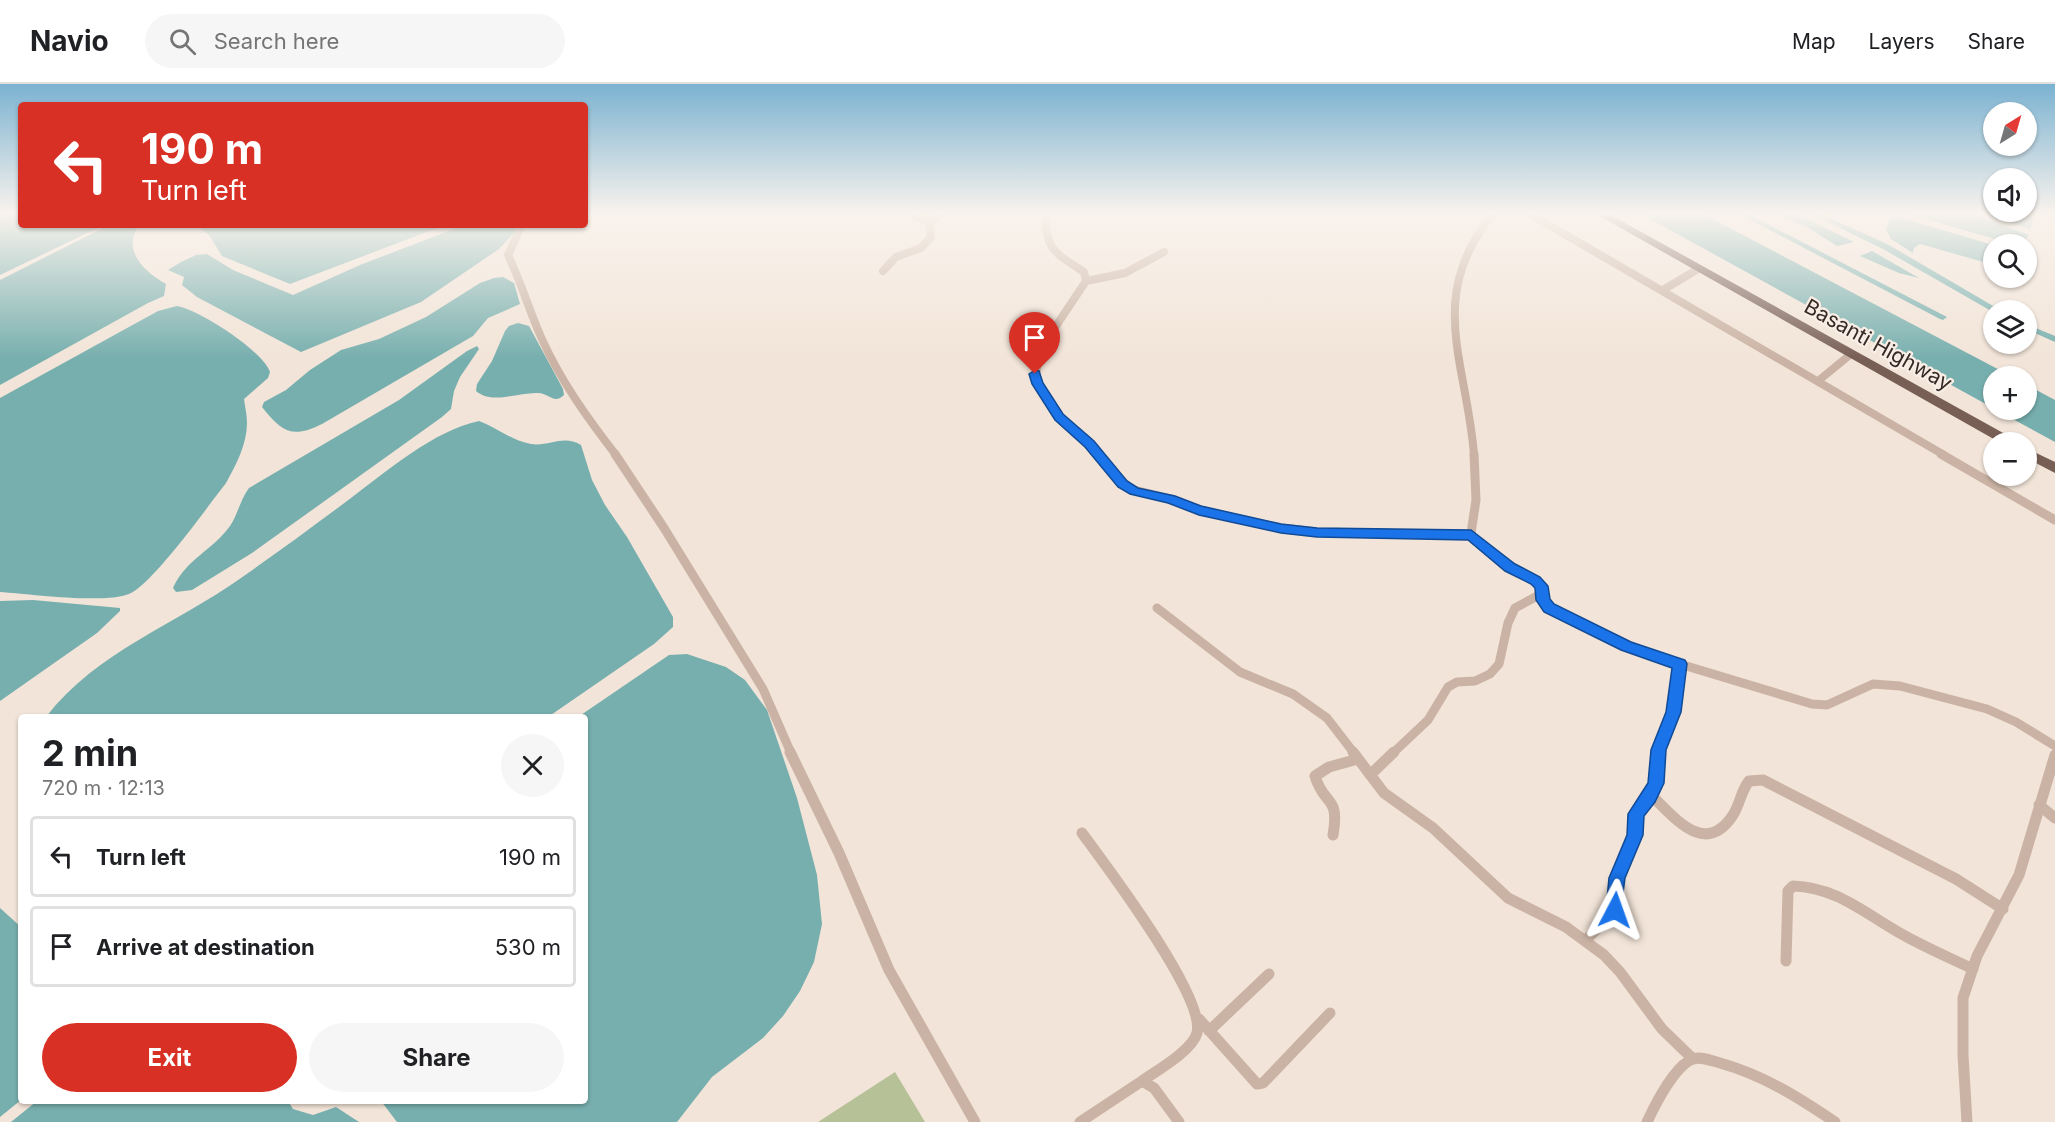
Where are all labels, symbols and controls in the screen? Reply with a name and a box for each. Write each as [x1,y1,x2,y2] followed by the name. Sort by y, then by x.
[145,14,565,68] search box
[30,24,109,58] text: Navio
[166,25,199,58] icon: search
[214,28,339,54] text: Search here
[1792,29,1836,54] text: Map
[1869,29,1935,54] text: Layers
[1968,29,2025,54] text: Share
[1983,102,2037,156] north arrow
[1983,102,2037,486] map controls
[141,123,263,174] text: 190 m
[42,126,120,204] icon: left
[1983,168,2037,222] button: sound
[141,174,247,207] text: Turn left
[1983,234,2037,288] button: search
[1800,294,1957,396] street label: Basanti Highway
[1983,300,2037,354] button: layers
[1009,312,1060,374] pin
[1018,321,1051,354] icon: arrive
[1983,366,2037,420] button: +
[1983,432,2037,486] button: −
[42,731,138,775] text: 2 min
[501,734,564,797] button: close
[42,776,165,800] text: 720 m · 12:13
[45,840,78,873] icon: left
[96,844,186,870] text: Turn left
[499,844,561,870] text: 190 m
[1583,878,1647,942] position arrow
[45,930,78,963] icon: arrive
[96,934,315,960] text: Arrive at destination
[495,934,561,960] text: 530 m
[42,1023,297,1092] button: Exit
[309,1023,564,1092] button: Share

